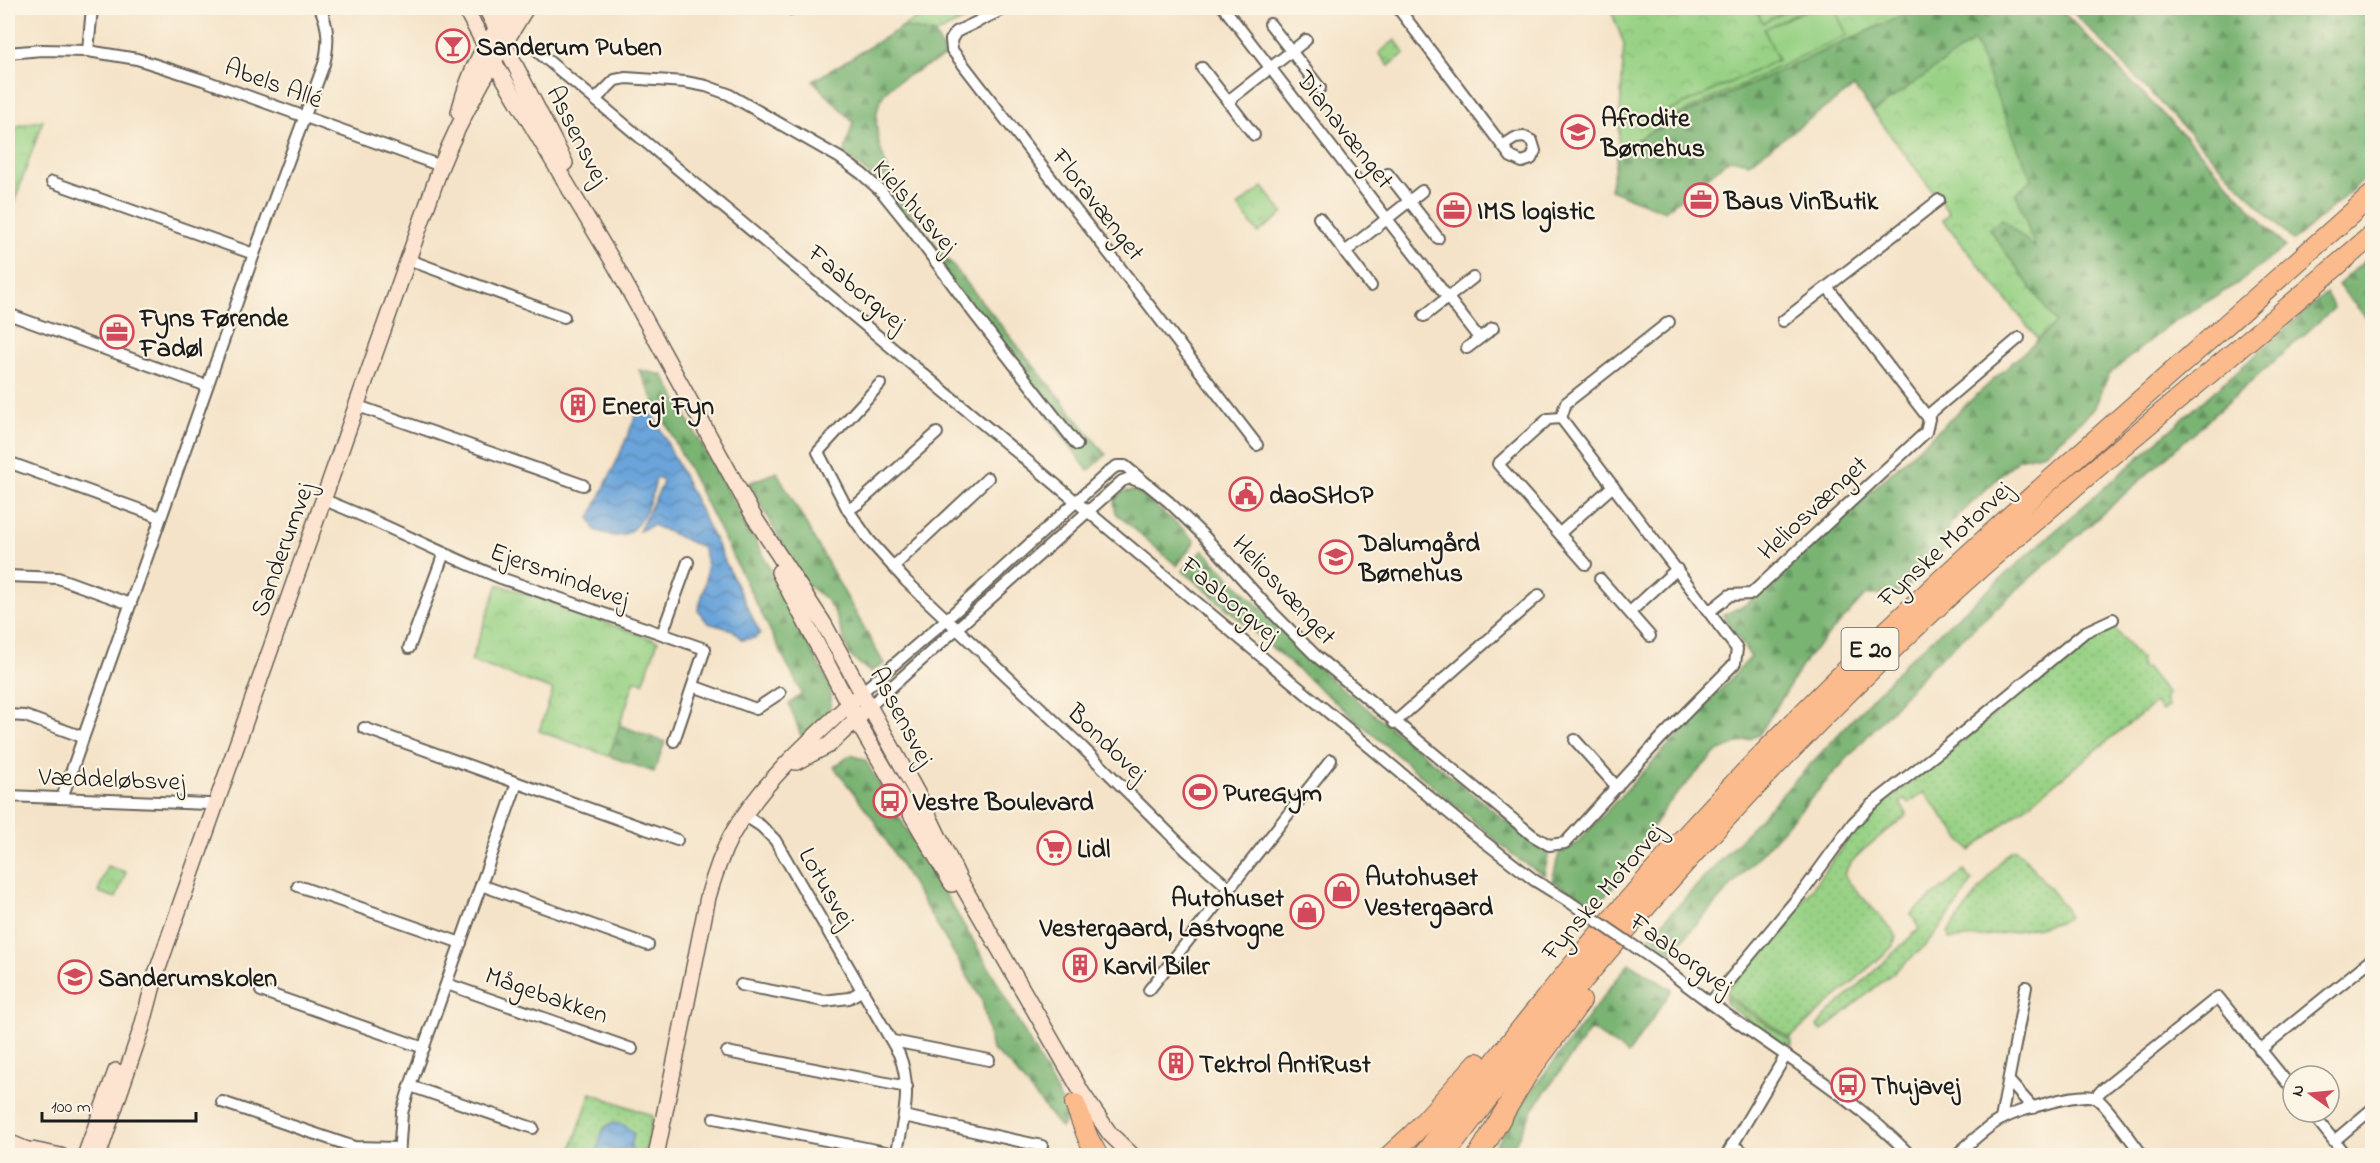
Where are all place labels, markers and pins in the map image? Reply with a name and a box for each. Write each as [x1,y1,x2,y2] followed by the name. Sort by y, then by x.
[435,28,471,64] bar icon: Sanderum Puben
[476,30,662,68] place label: Sanderum Puben
[1600,101,1705,169] place label: Afrodite Børnehus
[1560,114,1596,150] school or university icon: Afrodite Børnehus
[1683,182,1719,218] office icon: Baus VinButik
[1723,184,1879,222] place label: Baus VinButik
[1436,192,1472,228] office icon: IMS logistic
[1477,194,1596,233] place label: IMS logistic
[138,301,290,369] place label: Fyns Førende Fadøl
[99,314,135,350] office icon: Fyns Førende Fadøl
[560,387,596,423] building icon: Energi Fyn
[601,389,714,428] place label: Energi Fyn
[1228,476,1264,512] public building icon: daoSHOP
[1269,478,1374,516] place label: daoSHOP
[1358,526,1480,594] place label: Dalumgård Børnehus
[1318,539,1354,575] school or university icon: Dalumgård Børnehus
[1182,774,1218,810] sports icon: PureGym
[1223,776,1322,814] place label: PureGym
[872,783,908,819] bus stop icon: Vestre Boulevard
[912,785,1094,823] place label: Vestre Boulevard
[1036,830,1072,866] supermarket icon: Lidl
[1077,832,1110,870] place label: Lidl
[1364,860,1493,929] place label: Autohuset Vestergaard
[1324,873,1360,909] shop icon: Autohuset Vestergaard
[1039,881,1285,950] place label: Autohuset Vestergaard, Lastvogne
[1289,894,1325,930] shop icon: Autohuset Vestergaard, Lastvogne
[1062,947,1098,983] building icon: Karvil Biler
[1103,949,1210,987] place label: Karvil Biler
[57,959,93,995] school or university icon: Sanderumskolen
[98,961,277,999] place label: Sanderumskolen
[1158,1045,1194,1081] building icon: Tektrol AntiRust
[1199,1047,1371,1085] place label: Tektrol AntiRust
[1830,1067,1866,1103] bus stop icon: Thujavej
[1871,1069,1962,1107] place label: Thujavej

